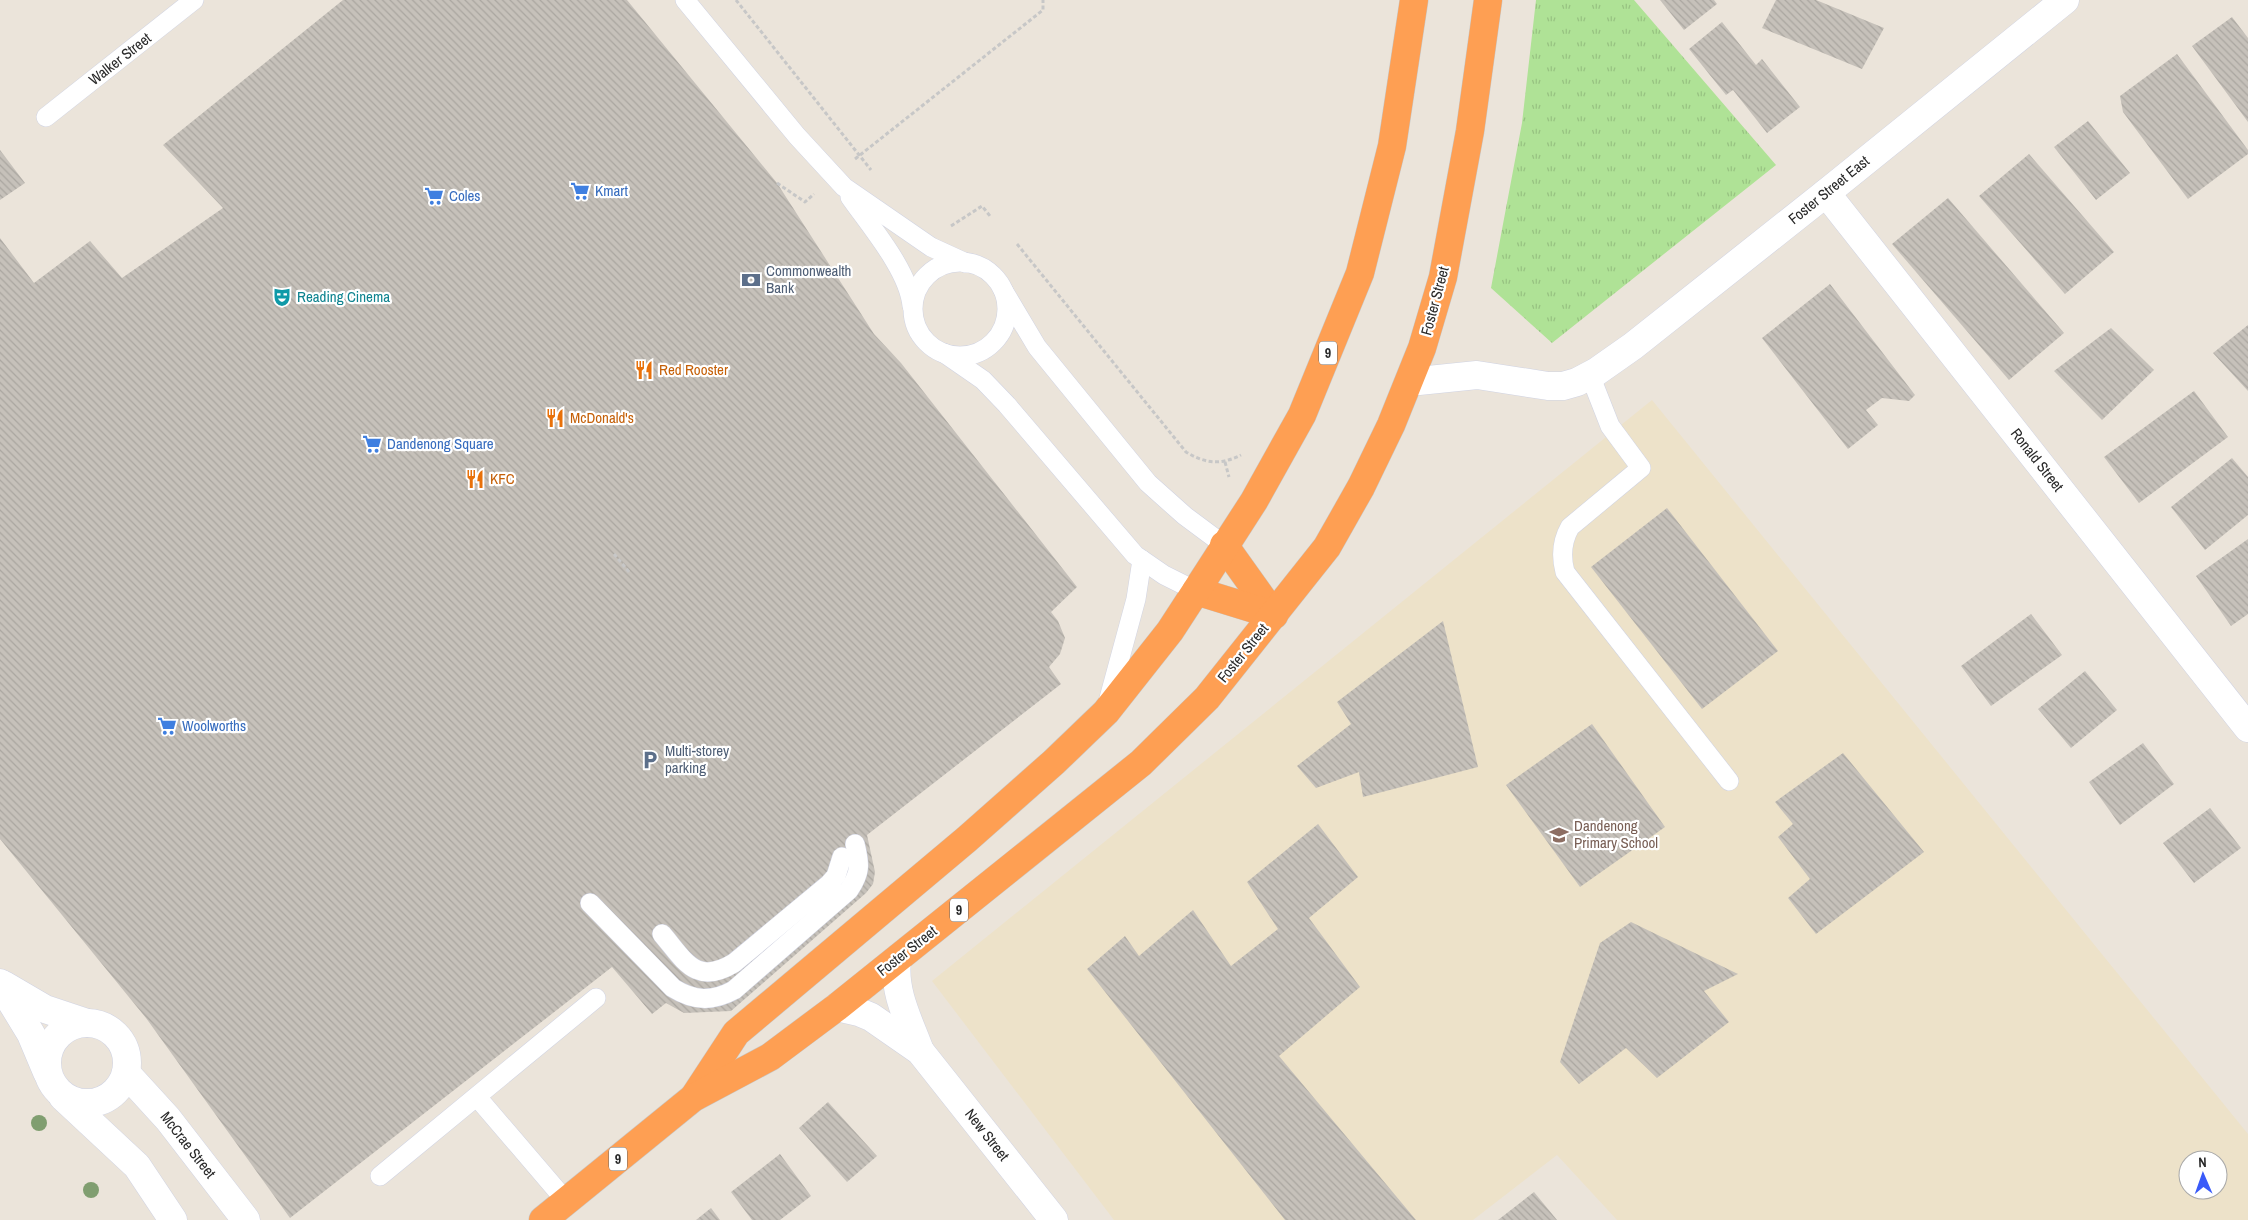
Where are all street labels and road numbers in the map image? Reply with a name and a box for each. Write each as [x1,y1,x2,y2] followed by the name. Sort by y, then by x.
[84,27,156,90] street label: Walker Street
[1784,150,1874,229] street label: Foster Street East
[1415,264,1454,338] street label: Foster Street
[1319,342,1337,364] road number: 9
[2006,424,2069,496] street label: Ronald Street
[1212,618,1273,687] street label: Foster Street
[950,898,968,922] road number: 9
[872,920,941,981] street label: Foster Street
[960,1104,1015,1166] street label: New Street
[156,1107,221,1183] street label: McCrae Street
[609,1148,627,1170] road number: 9

